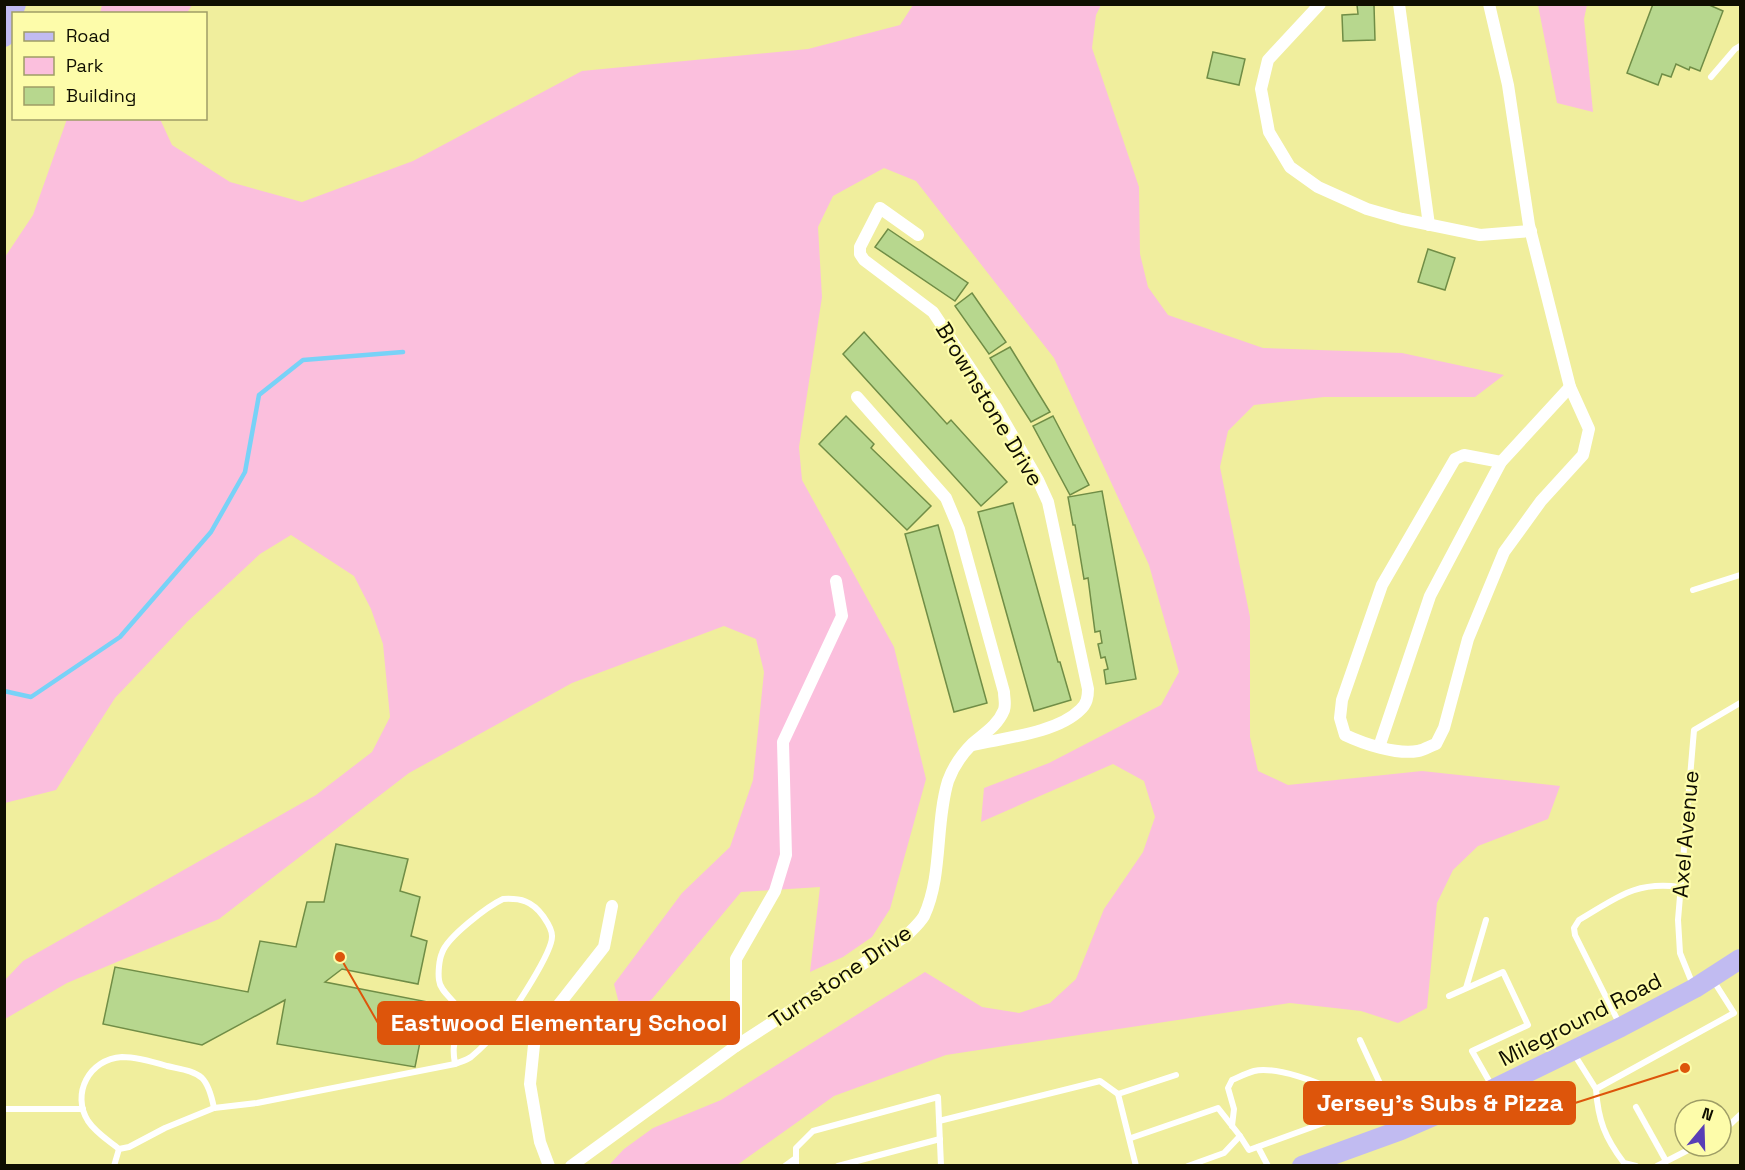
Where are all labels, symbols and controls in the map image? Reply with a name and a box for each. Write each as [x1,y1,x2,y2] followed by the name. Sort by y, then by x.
[12,12,207,120] legend
[66,24,110,47] text: Road
[66,54,104,77] text: Park
[66,84,136,107] text: Building
[930,317,1050,491] street label: Brownstone Drive
[1665,769,1705,899] street label: Axel Avenue
[763,918,917,1034] street label: Turnstone Drive
[1494,966,1666,1072] street label: Mileground Road
[378,1002,739,1044] callout: Eastwood Elementary School
[391,1007,727,1038] text: Eastwood Elementary School
[1304,1082,1575,1124] callout: Jersey's Subs & Pizza
[1317,1087,1563,1118] text: Jersey's Subs & Pizza
[1673,1098,1733,1158] north arrow
[1699,1103,1716,1126] text: N

